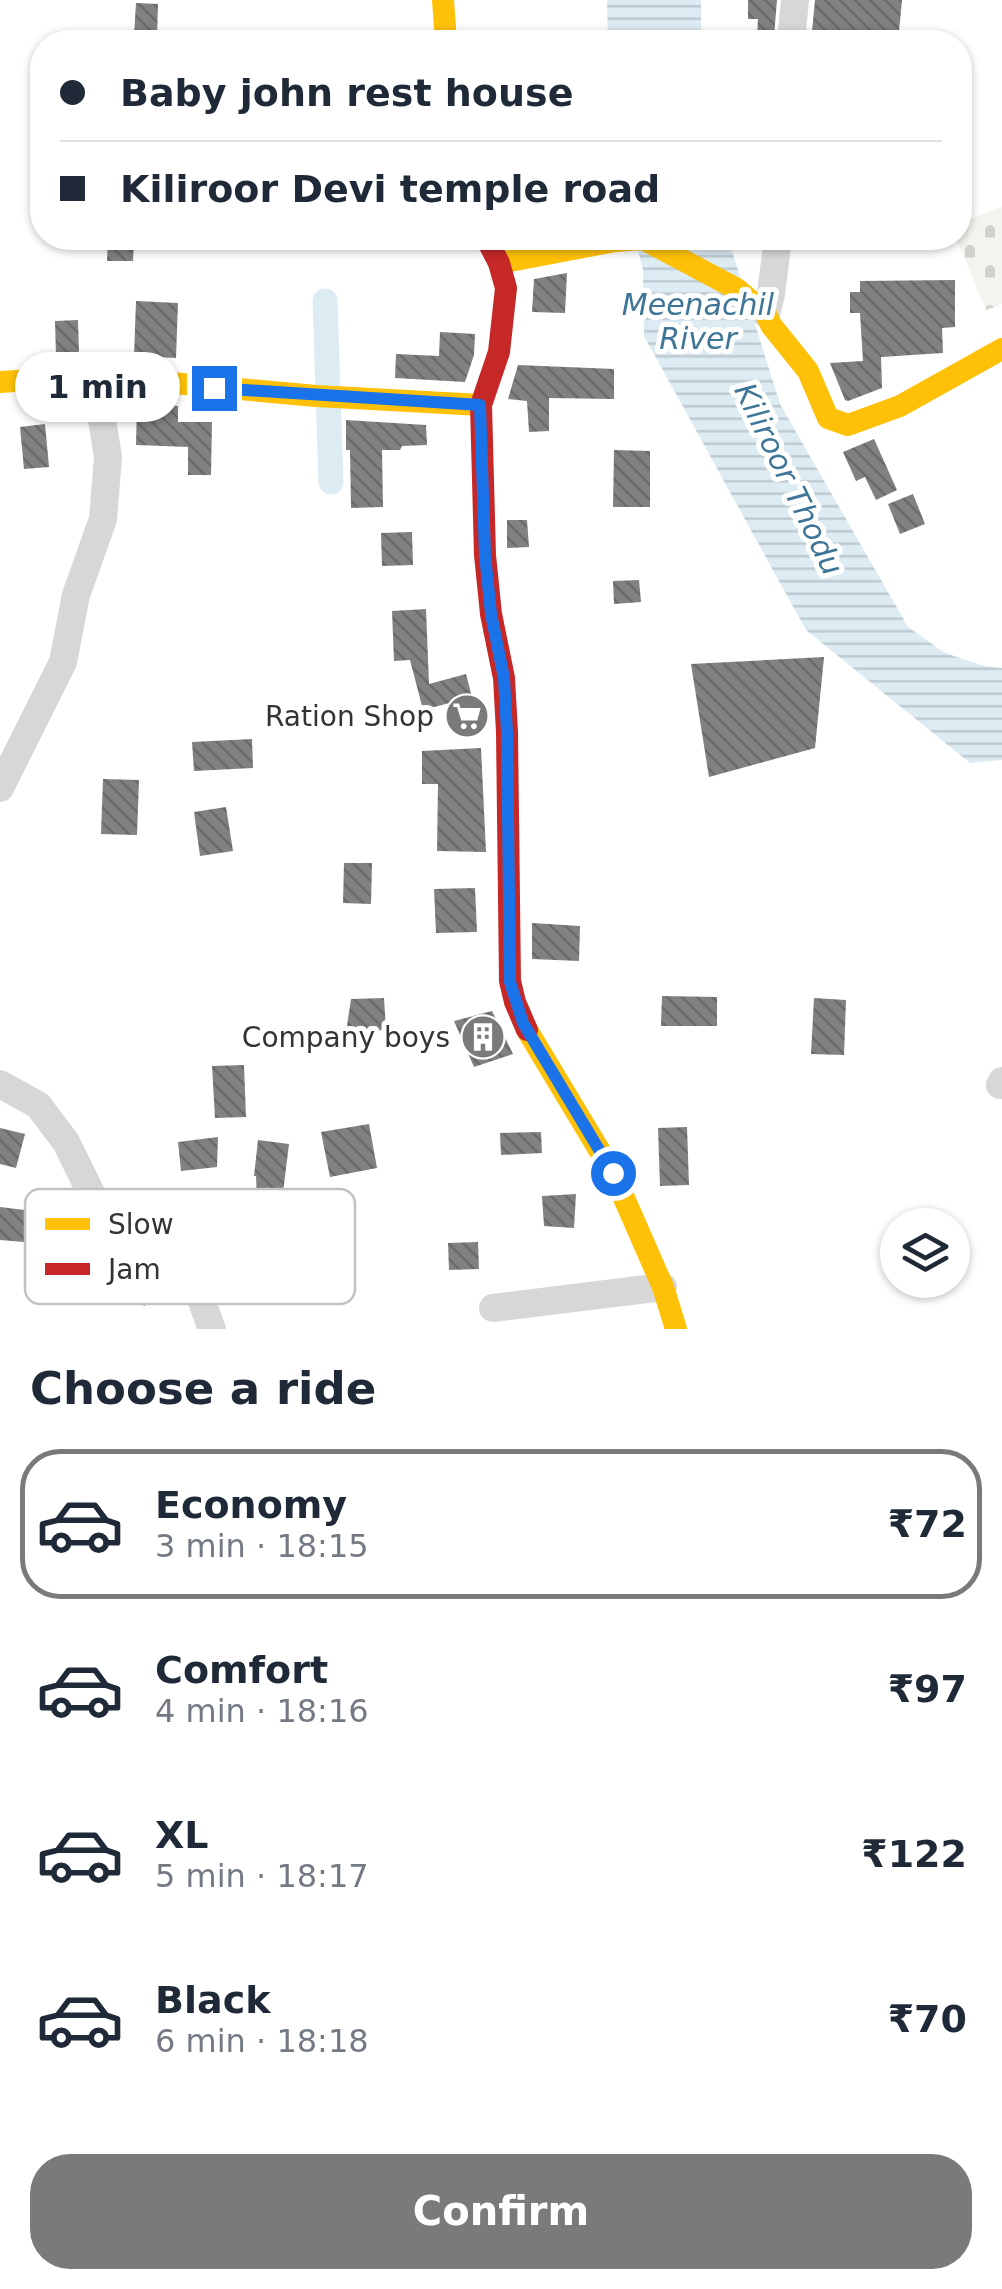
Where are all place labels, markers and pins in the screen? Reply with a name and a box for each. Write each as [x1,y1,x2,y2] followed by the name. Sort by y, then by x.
[444,693,490,739] supermarket icon: Ration Shop
[265,700,434,733] place label: Ration Shop
[460,1014,506,1060] building icon: Company boys
[242,1021,450,1054] place label: Company boys

